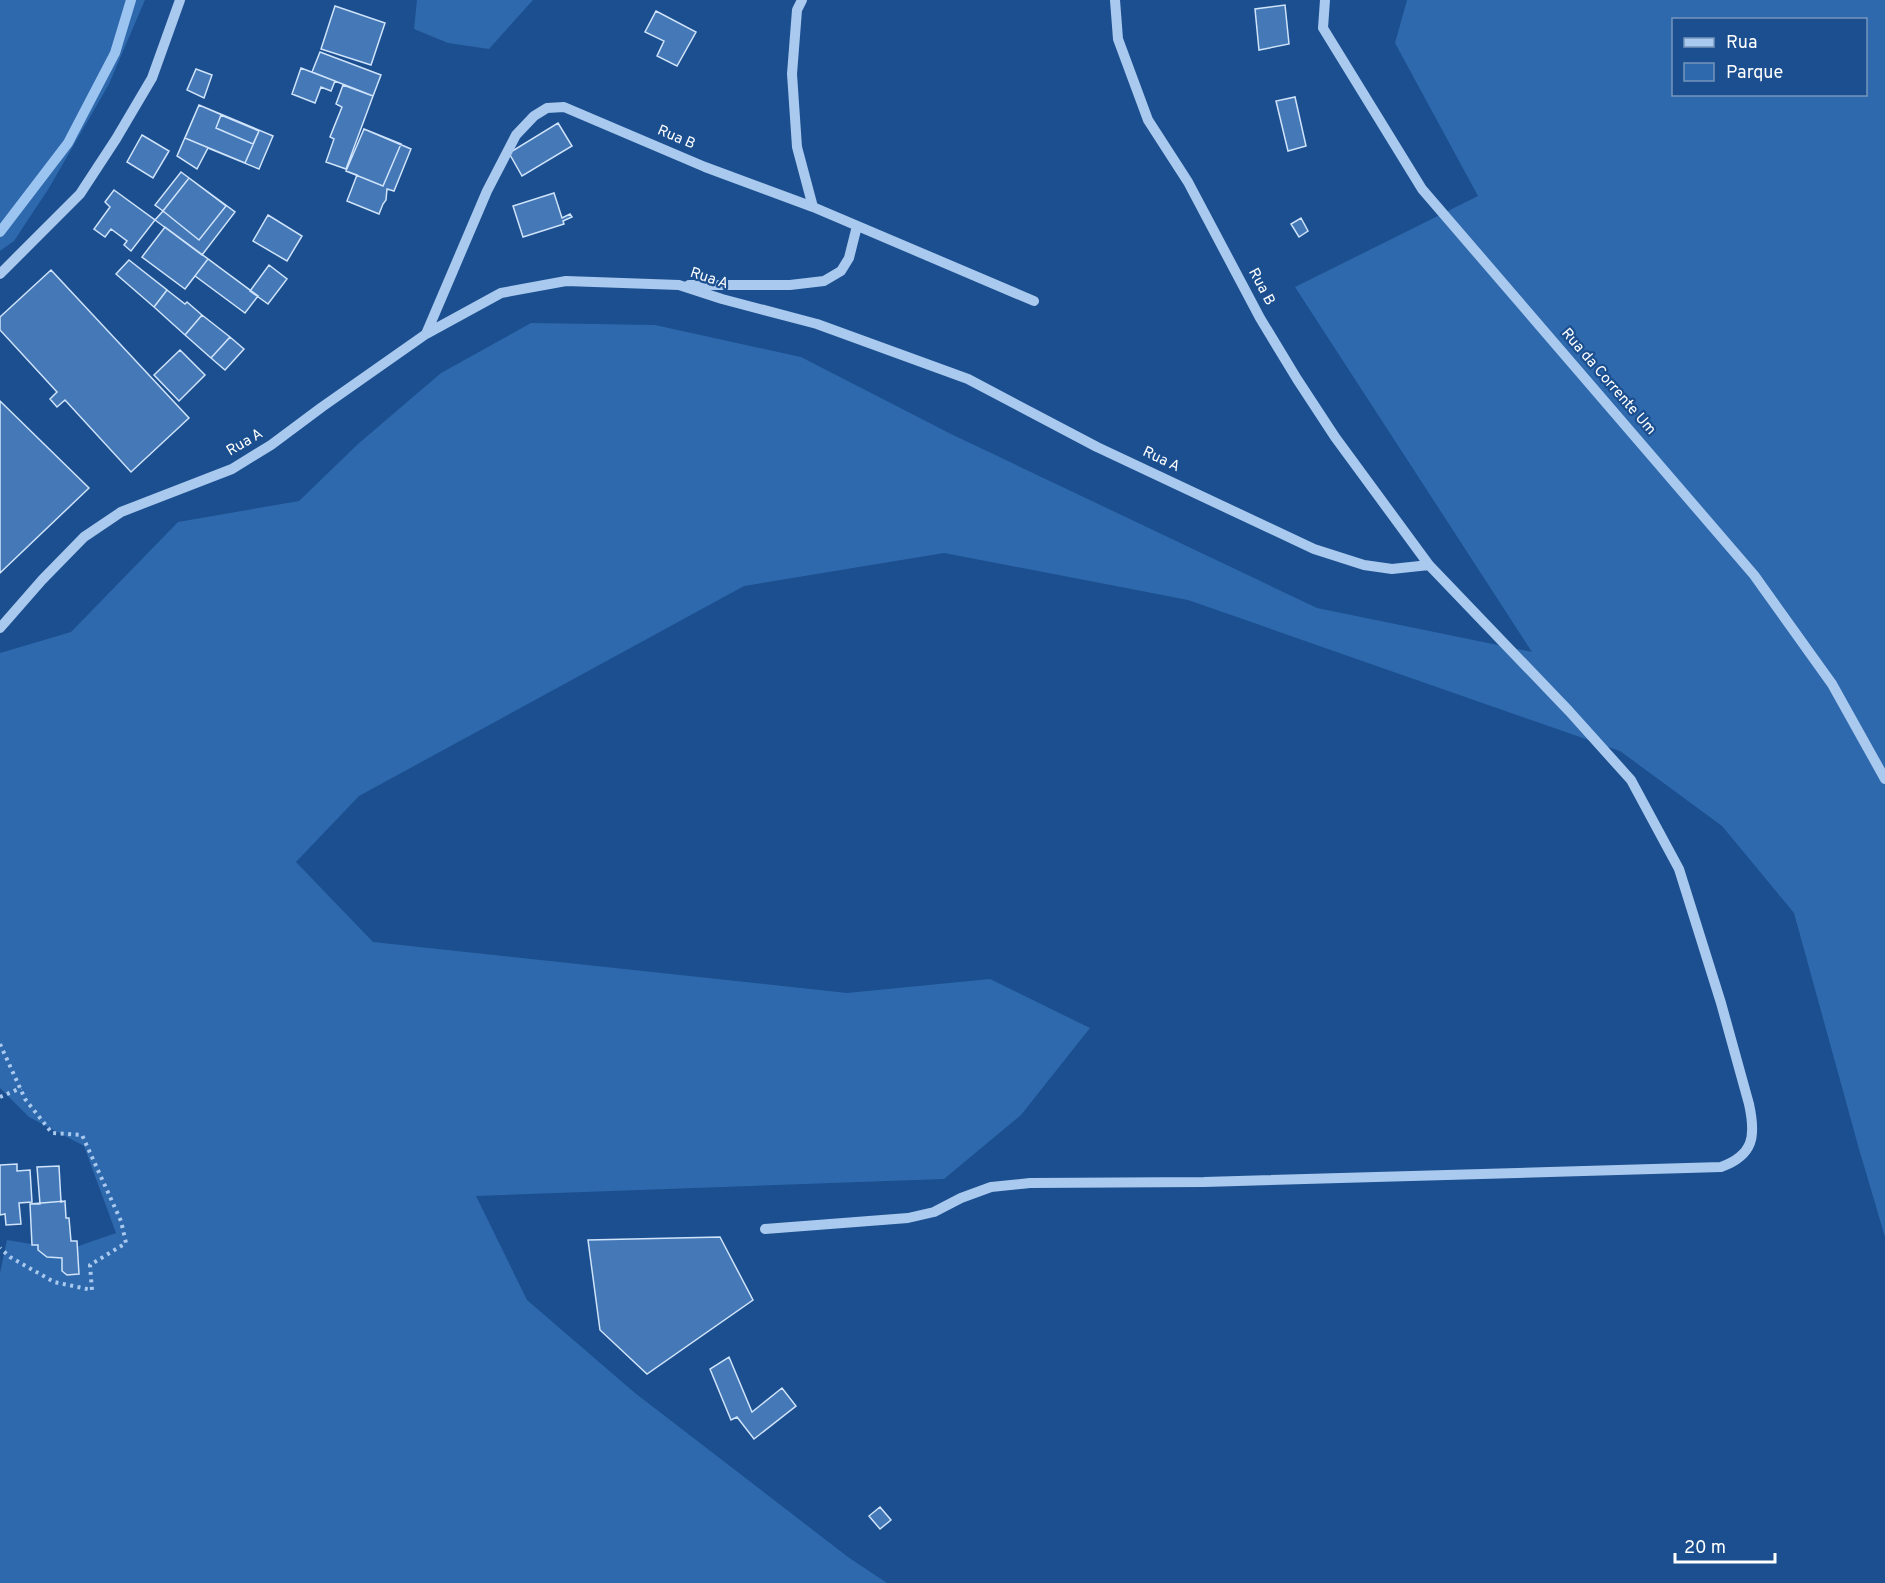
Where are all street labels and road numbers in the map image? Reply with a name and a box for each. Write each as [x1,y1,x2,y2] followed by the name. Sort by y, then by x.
[654,122,698,154] street label: Rua B
[687,264,731,294] street label: Rua A
[1243,265,1279,309] street label: Rua B
[1556,325,1660,439] street label: Rua da Corrente Um
[223,425,267,461] street label: Rua A
[1139,443,1183,477] street label: Rua A

